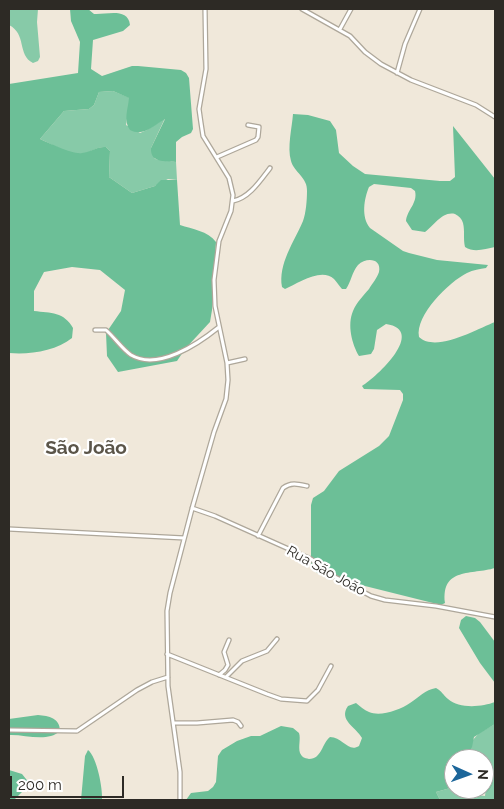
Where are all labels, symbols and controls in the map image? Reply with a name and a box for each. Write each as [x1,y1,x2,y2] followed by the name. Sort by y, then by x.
[45,437,127,459] district label: São João
[284,542,368,600] street label: Rua São João
[444,749,494,799] north arrow
[12,766,126,798] scale bar
[475,769,491,780] text: N
[18,776,62,794] text: 200 m

